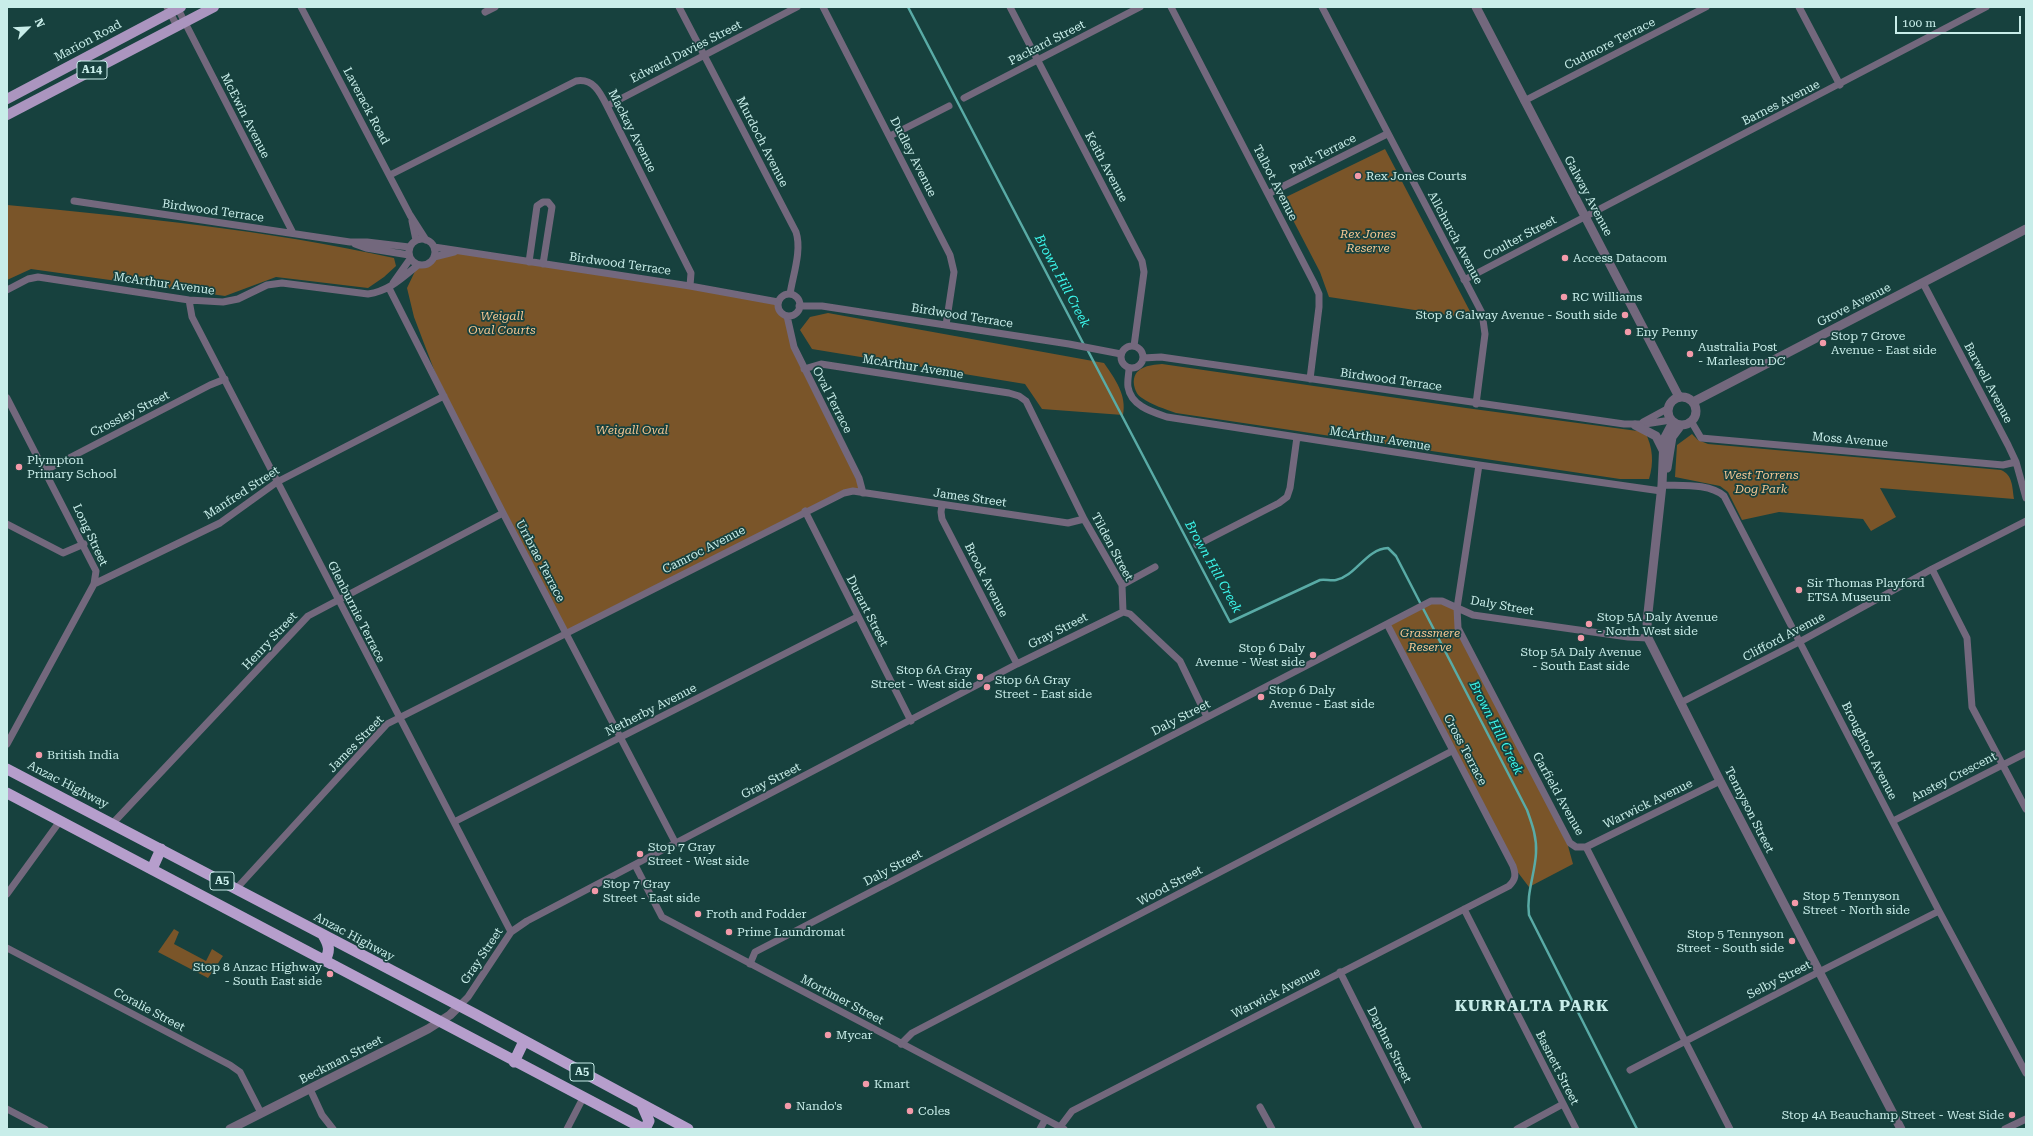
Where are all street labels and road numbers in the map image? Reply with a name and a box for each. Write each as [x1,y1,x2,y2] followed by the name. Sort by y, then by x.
[1562,15,1658,73] street label: Cudmore Terrace
[52,17,124,65] street label: Marion Road
[1006,17,1088,69] street label: Packard Street
[628,18,744,86] street label: Edward Davies Street
[77,61,107,79] road number: A14
[340,65,392,147] street label: Laverack Road
[217,71,273,161] street label: McEwin Avenue
[1740,77,1822,129] street label: Barnes Avenue
[605,87,659,175] street label: Mackay Avenue
[733,95,791,189] street label: Murdoch Avenue
[887,115,939,199] street label: Dudley Avenue
[1082,130,1130,204] street label: Keith Avenue
[1287,131,1359,177] street label: Park Terrace
[1250,143,1300,223] street label: Talbot Avenue
[1561,153,1615,239] street label: Galway Avenue
[1424,189,1486,287] street label: Allchurch Avenue
[161,197,265,225] street label: Birdwood Terrace
[1481,213,1559,263] street label: Coulter Street
[568,250,672,278] street label: Birdwood Terrace
[112,270,216,298] street label: McArthur Avenue
[1815,280,1893,330] street label: Grove Avenue
[910,301,1014,331] street label: Birdwood Terrace
[1961,340,2015,426] street label: Barwell Avenue
[861,352,965,382] street label: McArthur Avenue
[809,364,855,436] street label: Oval Terrace
[1339,366,1443,394] street label: Birdwood Terrace
[88,388,172,440] street label: Crossley Street
[1328,424,1432,454] street label: McArthur Avenue
[1811,430,1889,450] street label: Moss Avenue
[202,463,282,523] street label: Manfred Street
[933,486,1007,510] street label: James Street
[69,502,111,568] street label: Long Street
[1088,510,1136,584] street label: Tilden Street
[512,517,568,605] street label: Urrbrae Terrace
[660,523,748,577] street label: Camroc Avenue
[961,541,1011,619] street label: Brook Avenue
[324,559,388,665] street label: Glenburnie Terrace
[843,573,891,649] street label: Durant Street
[1469,593,1535,619] street label: Daly Street
[240,609,300,673] street label: Henry Street
[1741,609,1827,665] street label: Clifford Avenue
[1026,610,1090,652] street label: Gray Street
[603,681,699,739] street label: Netherby Avenue
[1149,697,1213,739] street label: Daly Street
[1838,700,1900,802] street label: Broughton Avenue
[1440,712,1490,788] street label: Cross Terrace
[325,713,387,775] street label: James Street
[1909,749,1999,805] street label: Anstey Crescent
[1529,750,1587,838] street label: Garfield Avenue
[25,758,111,812] street label: Anzac Highway
[739,760,803,802] street label: Gray Street
[1721,765,1777,855] street label: Tennyson Street
[1601,776,1695,832] street label: Warwick Avenue
[861,847,925,889] street label: Daly Street
[1135,863,1205,909] street label: Wood Street
[210,872,234,890] road number: A5
[311,910,397,964] street label: Anzac Highway
[458,925,506,987] street label: Gray Street
[1745,958,1813,1002] street label: Selby Street
[1229,964,1323,1022] street label: Warwick Avenue
[798,972,886,1028] street label: Mortimer Street
[111,985,187,1035] street label: Coralie Street
[1364,1005,1414,1085] street label: Daphne Street
[1532,1029,1582,1107] street label: Basnett Street
[297,1033,385,1087] street label: Beckman Street
[570,1063,594,1081] road number: A5

